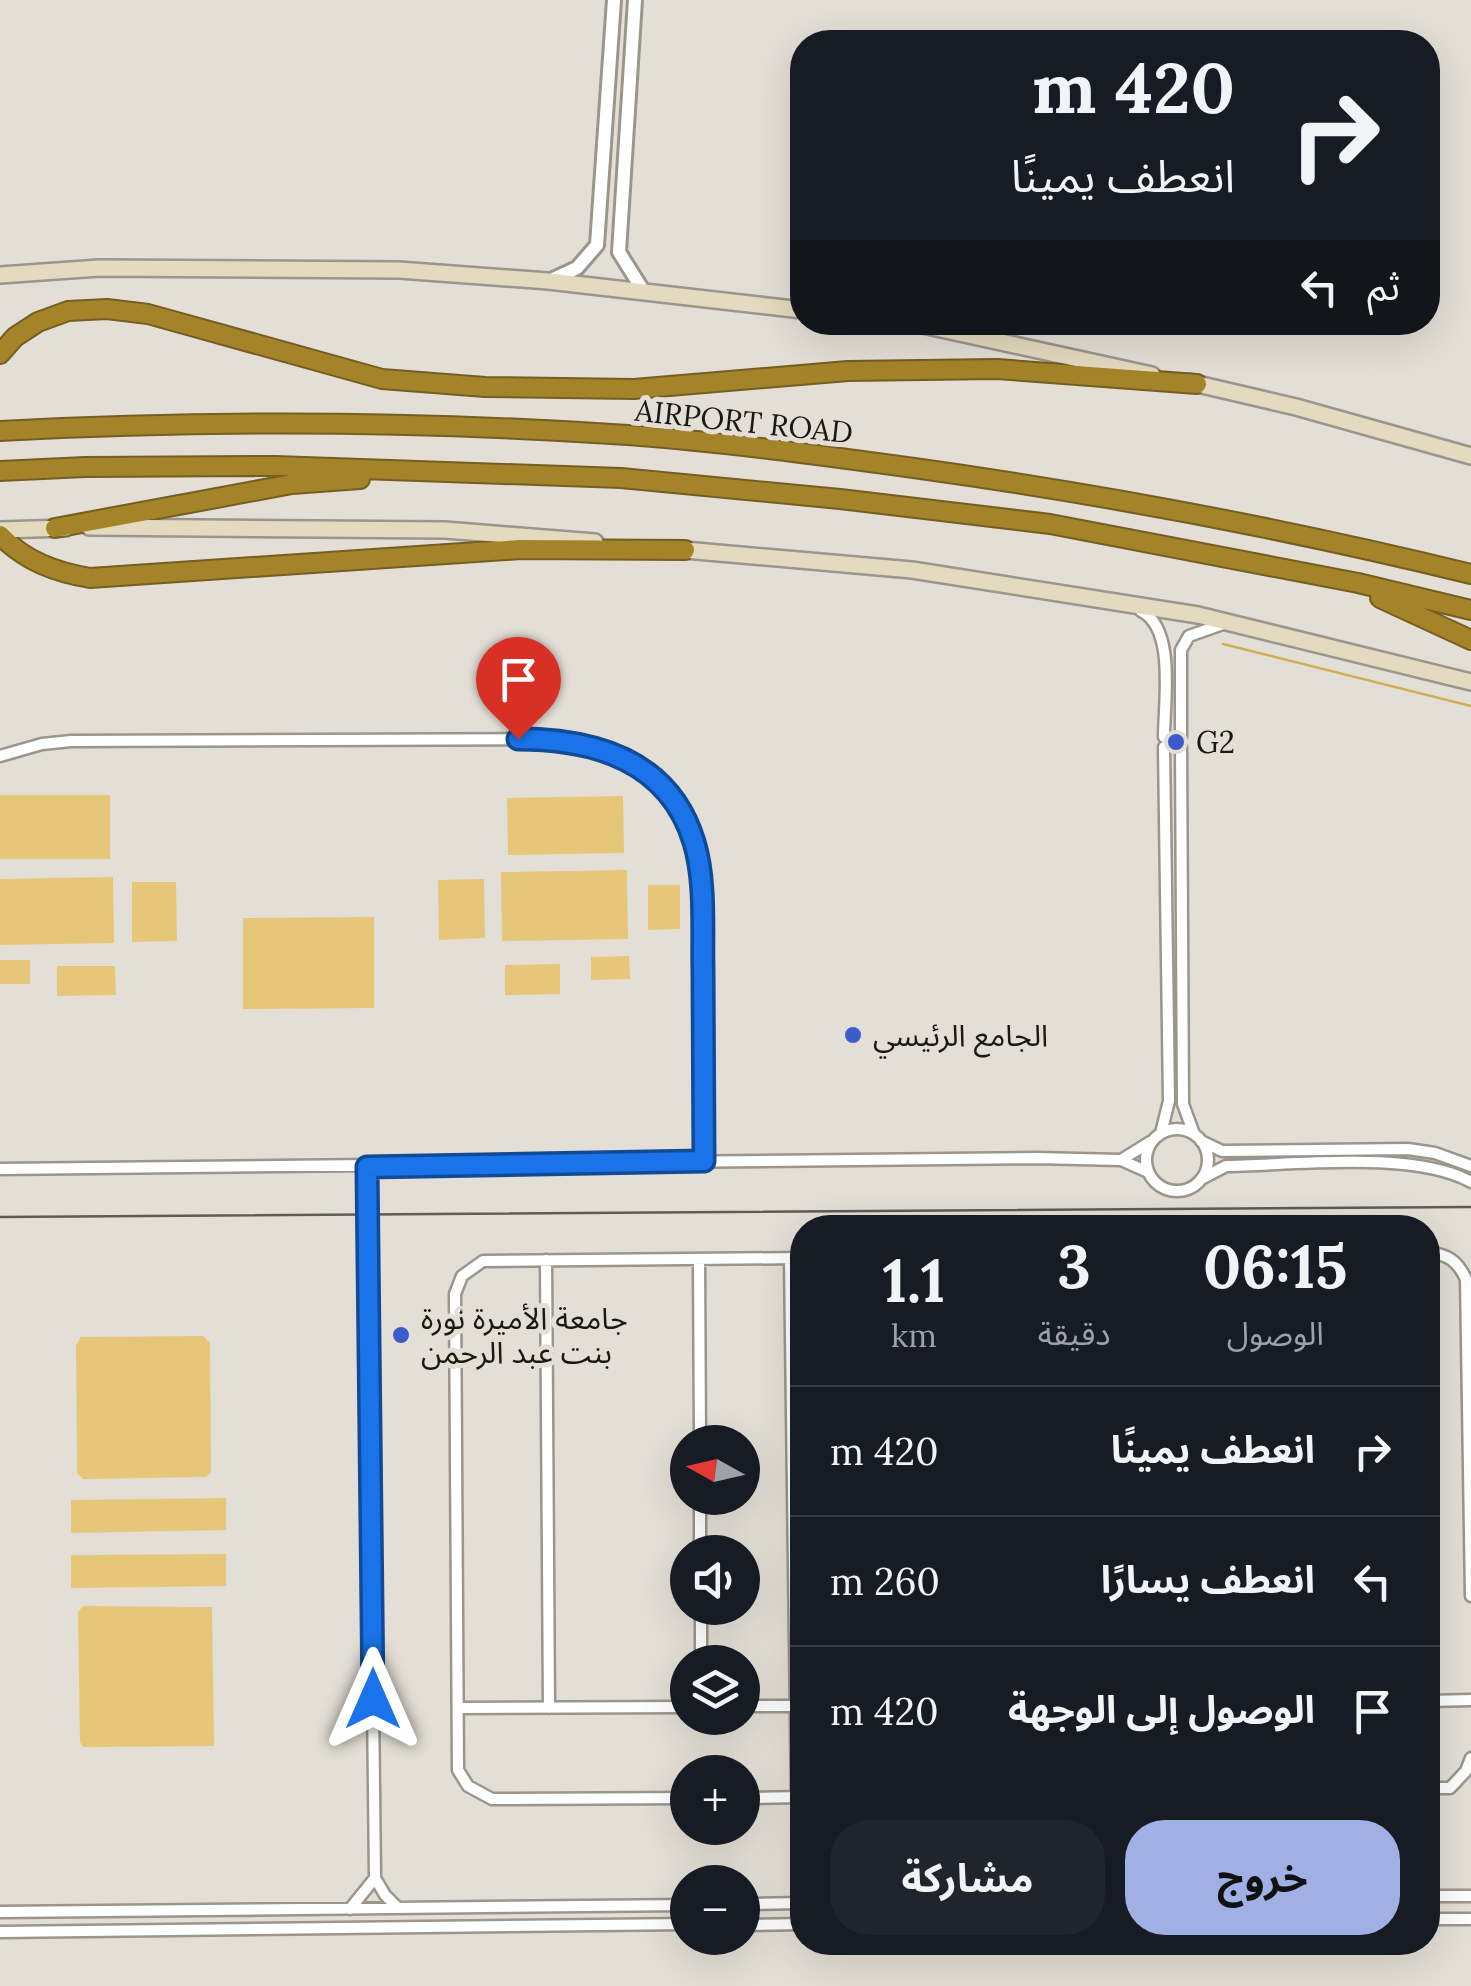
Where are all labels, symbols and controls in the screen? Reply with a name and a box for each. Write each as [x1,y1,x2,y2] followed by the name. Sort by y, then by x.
[1032,43,1235,132] text: 420 m
[1270,70,1400,200] icon: right
[1011,147,1235,204] text: انعطف يمينًا
[1292,260,1347,315] icon: left
[1367,262,1400,310] text: ثم
[632,391,855,451] street label: AIRPORT ROAD
[476,637,561,740] pin
[491,652,546,707] icon: arrive
[1196,723,1235,761] place label: G2
[1165,731,1187,753] marker: G2
[873,1016,1048,1059] place label: الجامع الرئيسي
[842,1024,864,1046] marker: الجامع الرئيسي
[1057,1228,1091,1304] text: 3
[1203,1228,1348,1304] text: 06:15
[883,1242,945,1318] text: 1.1
[421,1299,628,1371] place label: جامعة الأميرة نورة بنت عبد الرحمن
[1038,1313,1111,1354] text: دقيقة
[1227,1313,1324,1354] text: الوصول
[891,1315,937,1356] text: km
[390,1324,412,1346] marker: جامعة الأميرة نورة بنت عبد الرحمن
[1345,1424,1400,1479] icon: right
[670,1425,760,1515] north arrow
[670,1425,760,1955] map controls
[1111,1425,1315,1473] text: انعطف يمينًا
[830,1427,939,1475] text: 420 m
[670,1535,760,1625] button: sound
[1345,1554,1400,1609] icon: left
[1101,1555,1315,1603] text: انعطف يسارًا
[830,1557,940,1605] text: 260 m
[670,1645,760,1735] button: layers
[321,1647,425,1751] position arrow
[1345,1684,1400,1739] icon: arrive
[1008,1685,1315,1733] text: الوصول إلى الوجهة
[830,1687,939,1735] text: 420 m
[670,1755,760,1845] button: +
[830,1820,1105,1935] button: مشاركة
[1125,1820,1400,1935] button: خروج
[670,1865,760,1955] button: −

